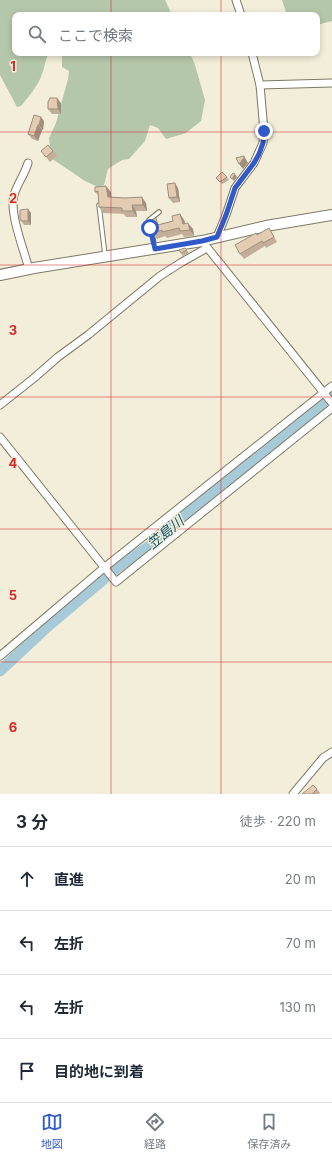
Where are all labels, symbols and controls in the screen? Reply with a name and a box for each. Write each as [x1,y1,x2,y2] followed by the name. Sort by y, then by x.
[12,12,320,56] search box
[26,23,48,45] icon: search
[58,26,133,45] text: ここで検索
[10,58,16,74] text: 1
[255,122,273,140] route end
[9,190,17,206] text: 2
[141,219,159,237] route start
[9,322,17,338] text: 3
[9,455,18,471] text: 4
[143,511,188,552] water label: 笠島川
[9,587,17,603] text: 5
[9,719,17,735] text: 6
[16,812,48,832] text: 3 分
[240,813,316,829] text: 徒歩 · 220 m
[16,868,38,890] icon: ahead
[54,870,84,889] text: 直進
[285,871,316,887] text: 20 m
[16,932,38,954] icon: left
[54,934,84,953] text: 左折
[286,935,316,951] text: 70 m
[16,996,38,1018] icon: left
[54,998,84,1017] text: 左折
[279,999,316,1015] text: 130 m
[16,1060,38,1082] icon: arrive
[54,1062,144,1081] text: 目的地に到着
[41,1111,63,1151] tab: 地図
[144,1111,166,1151] tab: 経路
[247,1111,291,1151] tab: 保存済み

